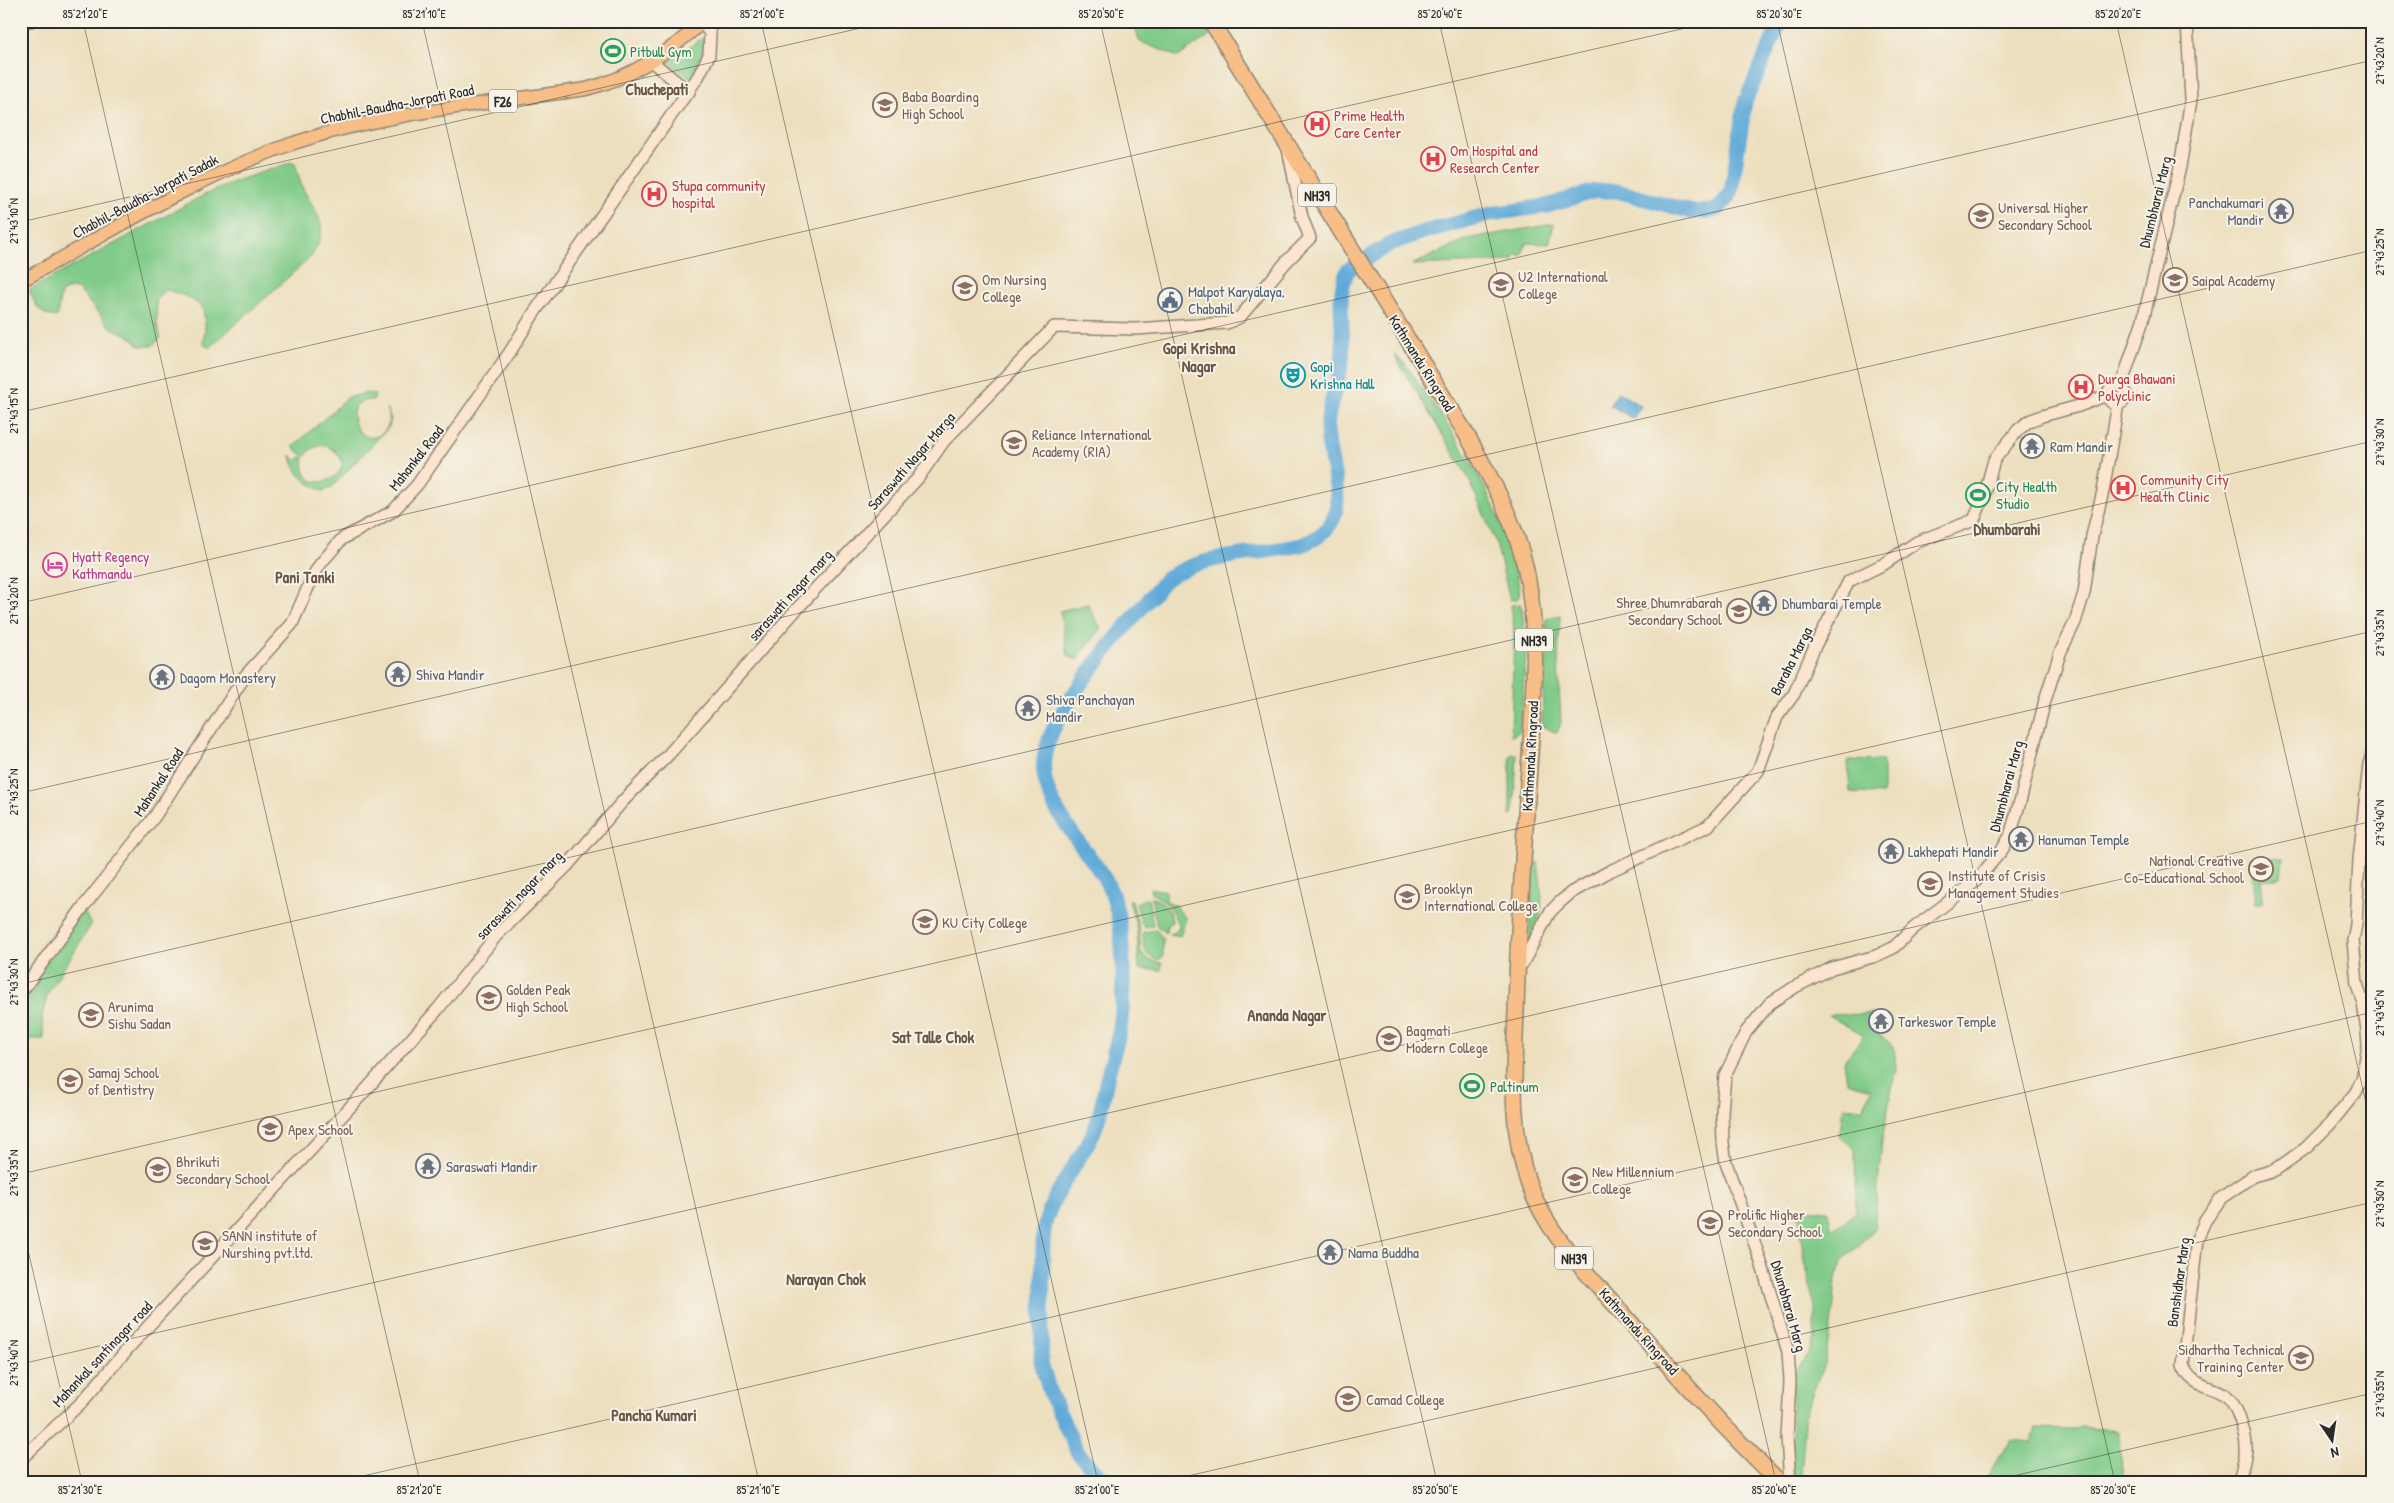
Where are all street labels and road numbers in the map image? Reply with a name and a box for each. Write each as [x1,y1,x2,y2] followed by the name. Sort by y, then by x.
[318,79,476,129] street label: Chabhil-Baudha-Jorpati Road
[489,90,517,112] road number: F26
[68,149,222,243] street label: Chabhil-Baudha-Jorpati Sadak
[2133,154,2177,250] street label: Dhumbharai Marg
[1298,184,1336,206] road number: NH39
[1384,311,1460,416] street label: Kathmandu Ringroad
[862,407,960,515] street label: Saraswati Nagar Marga
[384,421,448,495] street label: Mahankal Road
[743,544,837,645] street label: saraswati nagar marg
[1765,623,1817,699] street label: Baraha Marga
[1515,628,1553,652] road number: NH39
[1517,700,1543,812] street label: Kathmandu Ringroad
[1984,738,2028,834] street label: Dhumbharai Marg
[128,743,188,820] street label: Mahankal Road
[471,845,567,944] street label: saraswati nagar marg
[2161,1236,2195,1328] street label: Banshidhar Marg
[1555,1246,1593,1270] road number: NH39
[1766,1258,1812,1354] street label: Dhumbharai Marg
[1594,1283,1684,1379] street label: Kathmandu Ringroad
[47,1296,157,1412] street label: Mahankal santinagar road

